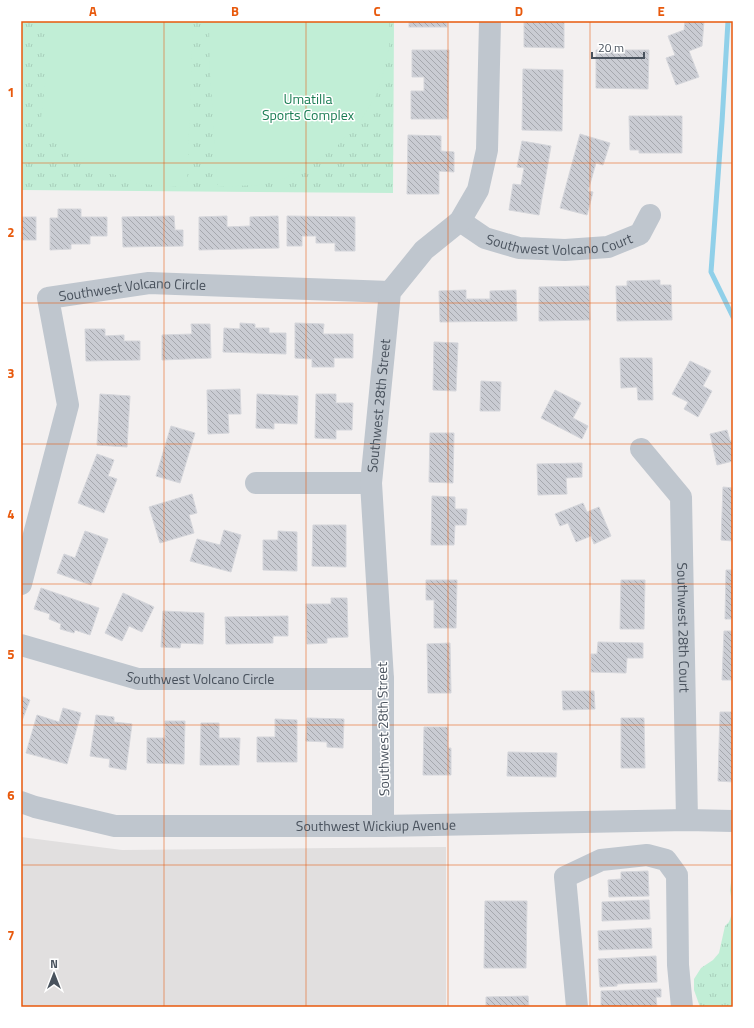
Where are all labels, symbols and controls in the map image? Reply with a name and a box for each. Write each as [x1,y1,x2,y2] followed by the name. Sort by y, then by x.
[89,1,97,21] text: A
[231,1,239,21] text: B
[373,1,381,21] text: C
[515,1,523,21] text: D
[657,1,665,21] text: E
[592,34,644,60] scale bar
[598,38,624,57] text: 20 m
[7,82,15,102] text: 1
[262,88,355,125] park label: Umatilla Sports Complex
[7,222,15,242] text: 2
[484,227,635,260] street label: Southwest Volcano Court
[57,272,207,306] street label: Southwest Volcano Circle
[361,338,395,474] street label: Southwest 28th Street
[7,363,15,383] text: 3
[7,504,15,524] text: 4
[672,562,696,693] street label: Southwest 28th Court
[7,644,15,664] text: 5
[371,662,394,796] street label: Southwest 28th Street
[124,665,274,689] street label: Southwest Volcano Circle
[7,785,15,805] text: 6
[296,814,456,836] street label: Southwest Wickiup Avenue
[7,925,15,945] text: 7
[34,954,74,994] north arrow
[50,956,58,972] text: N

